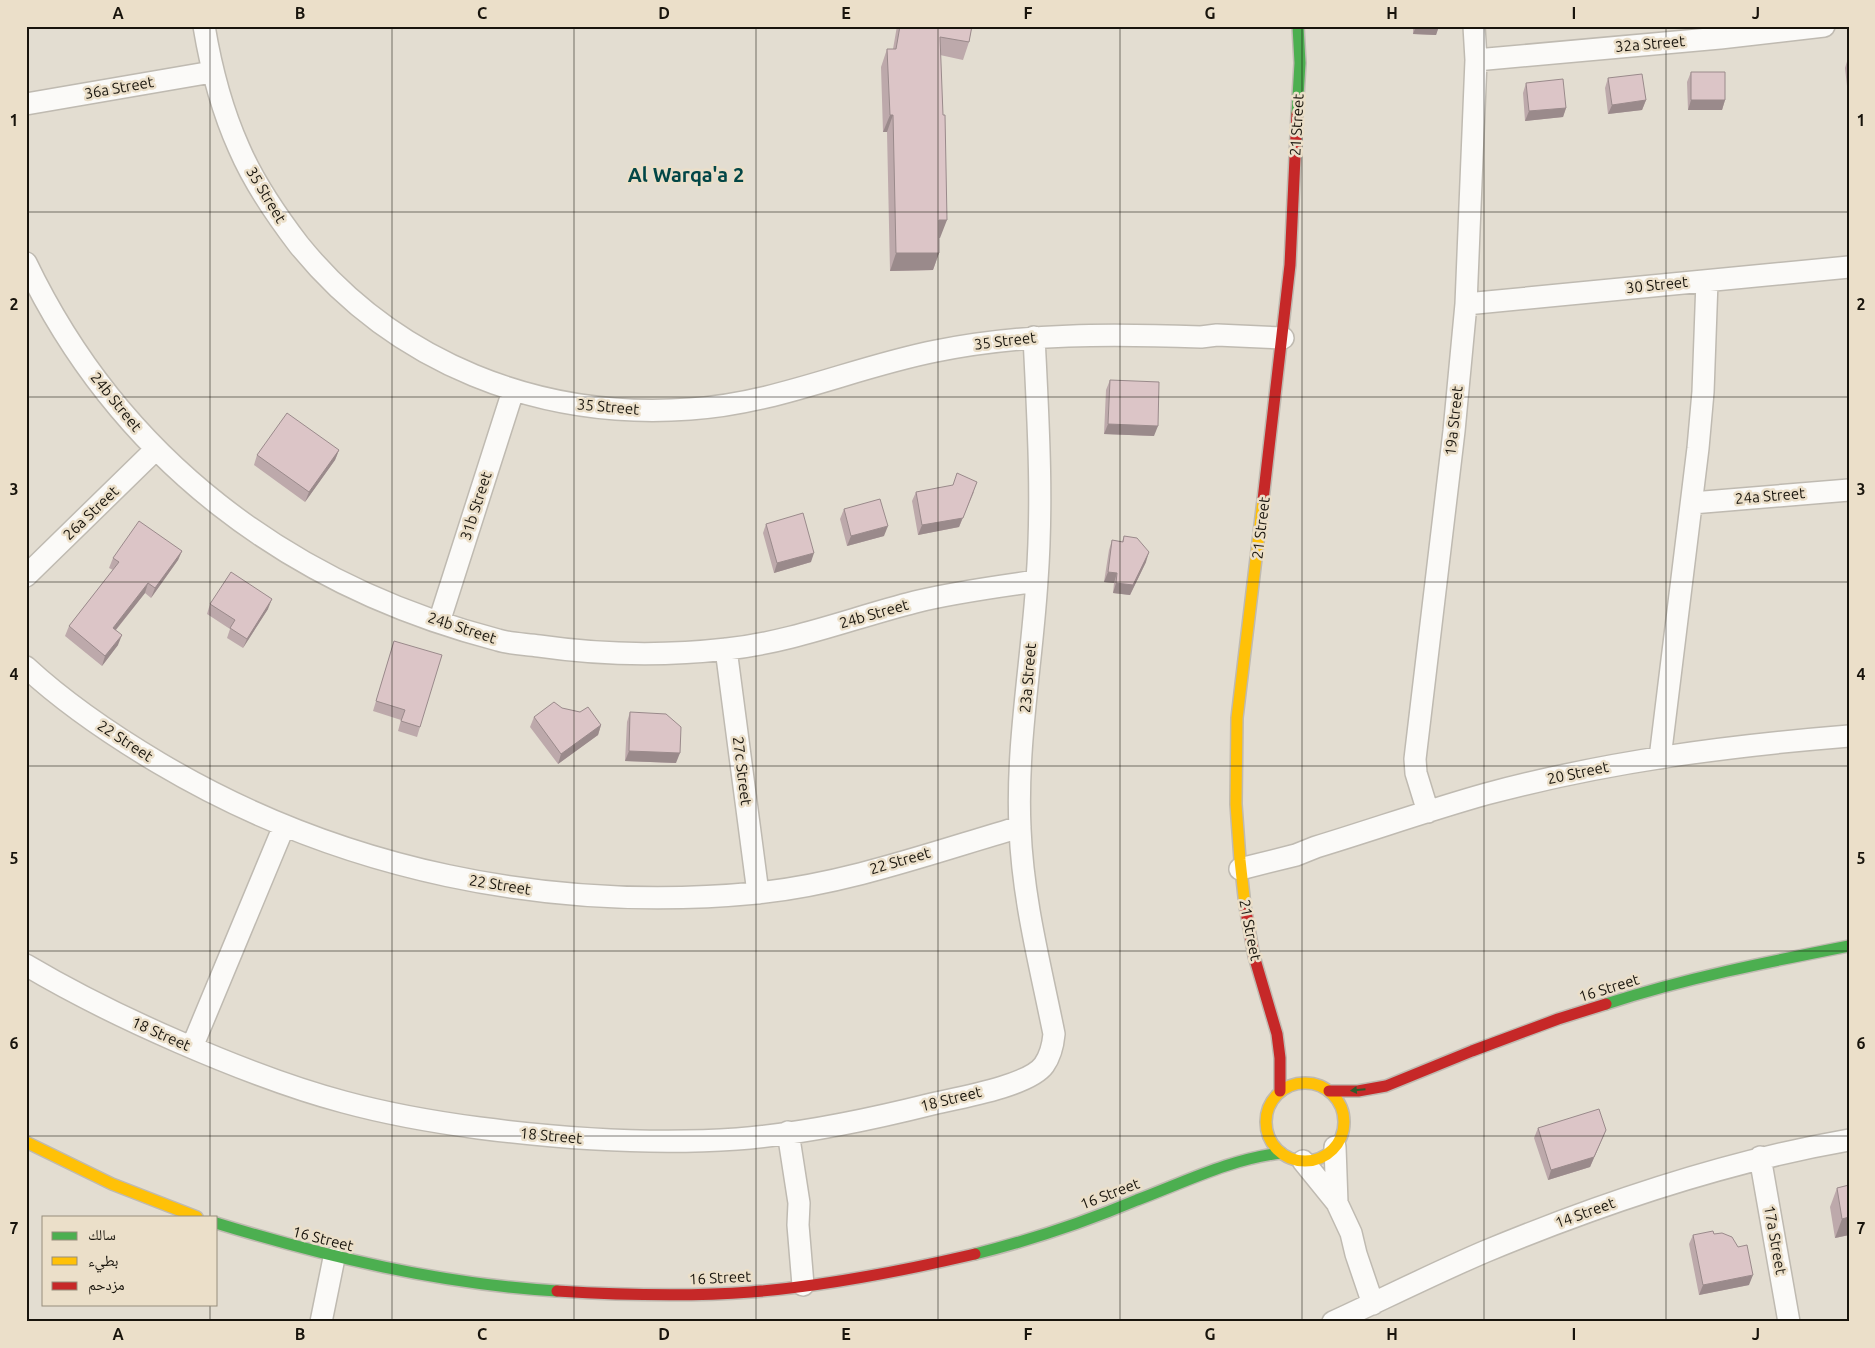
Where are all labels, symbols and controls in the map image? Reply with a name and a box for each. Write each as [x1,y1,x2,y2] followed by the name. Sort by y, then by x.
[112,4,124,22] text: A
[295,4,305,22] text: B
[477,4,487,22] text: C
[658,4,670,22] text: D
[841,4,851,22] text: E
[1024,4,1033,22] text: F
[1204,4,1216,22] text: G
[1386,4,1398,22] text: H
[1572,4,1576,22] text: I
[1752,4,1760,22] text: J
[1614,32,1686,55] street label: 32a Street
[83,73,155,102] street label: 36a Street
[1286,93,1307,157] street label: 21 Street
[9,111,19,129] text: 1
[1856,111,1866,129] text: 1
[628,163,744,186] district label: Al Warqa'a 2
[243,164,290,226] street label: 35 Street
[1625,273,1689,296] street label: 30 Street
[9,295,19,313] text: 2
[1856,295,1866,313] text: 2
[973,328,1037,353] street label: 35 Street
[87,369,145,435] street label: 24b Street
[1441,385,1466,457] street label: 19a Street
[576,395,640,418] street label: 35 Street
[456,469,495,542] street label: 31b Street
[9,480,19,498] text: 3
[1856,480,1866,498] text: 3
[60,482,122,543] street label: 26a Street
[1734,484,1806,507] street label: 24a Street
[1248,496,1273,560] street label: 21 Street
[837,596,910,631] street label: 24b Street
[426,608,499,647] street label: 24b Street
[1016,642,1039,714] street label: 23a Street
[9,665,19,683] text: 4
[1856,665,1866,683] text: 4
[95,717,156,765] street label: 22 Street
[730,736,755,806] street label: 27c Street
[1546,758,1610,787] street label: 20 Street
[868,844,932,877] street label: 22 Street
[9,849,19,867] text: 5
[1856,849,1866,867] text: 5
[468,871,532,898] street label: 22 Street
[1236,898,1265,962] street label: 21 Street
[1577,970,1641,1005] street label: 16 Street
[129,1013,193,1054] street label: 18 Street
[9,1034,19,1052] text: 6
[1856,1034,1866,1052] text: 6
[919,1083,983,1114] street label: 18 Street
[1350,1086,1366,1094] one-way arrow
[519,1124,583,1147] street label: 18 Street
[1078,1174,1142,1213] street label: 16 Street
[1553,1194,1617,1231] street label: 14 Street
[1761,1204,1790,1276] street label: 17a Street
[42,1216,218,1306] legend
[9,1219,19,1237] text: 7
[1856,1219,1866,1237] text: 7
[291,1223,355,1254] street label: 16 Street
[88,1226,116,1243] text: سالك
[88,1252,118,1273] text: بطيء
[688,1267,752,1288] street label: 16 Street
[88,1276,125,1295] text: مزدحم
[112,1325,124,1343] text: A
[295,1325,305,1343] text: B
[477,1325,487,1343] text: C
[658,1325,670,1343] text: D
[841,1325,851,1343] text: E
[1024,1325,1033,1343] text: F
[1204,1325,1216,1343] text: G
[1386,1325,1398,1343] text: H
[1572,1325,1576,1343] text: I
[1752,1325,1760,1343] text: J

